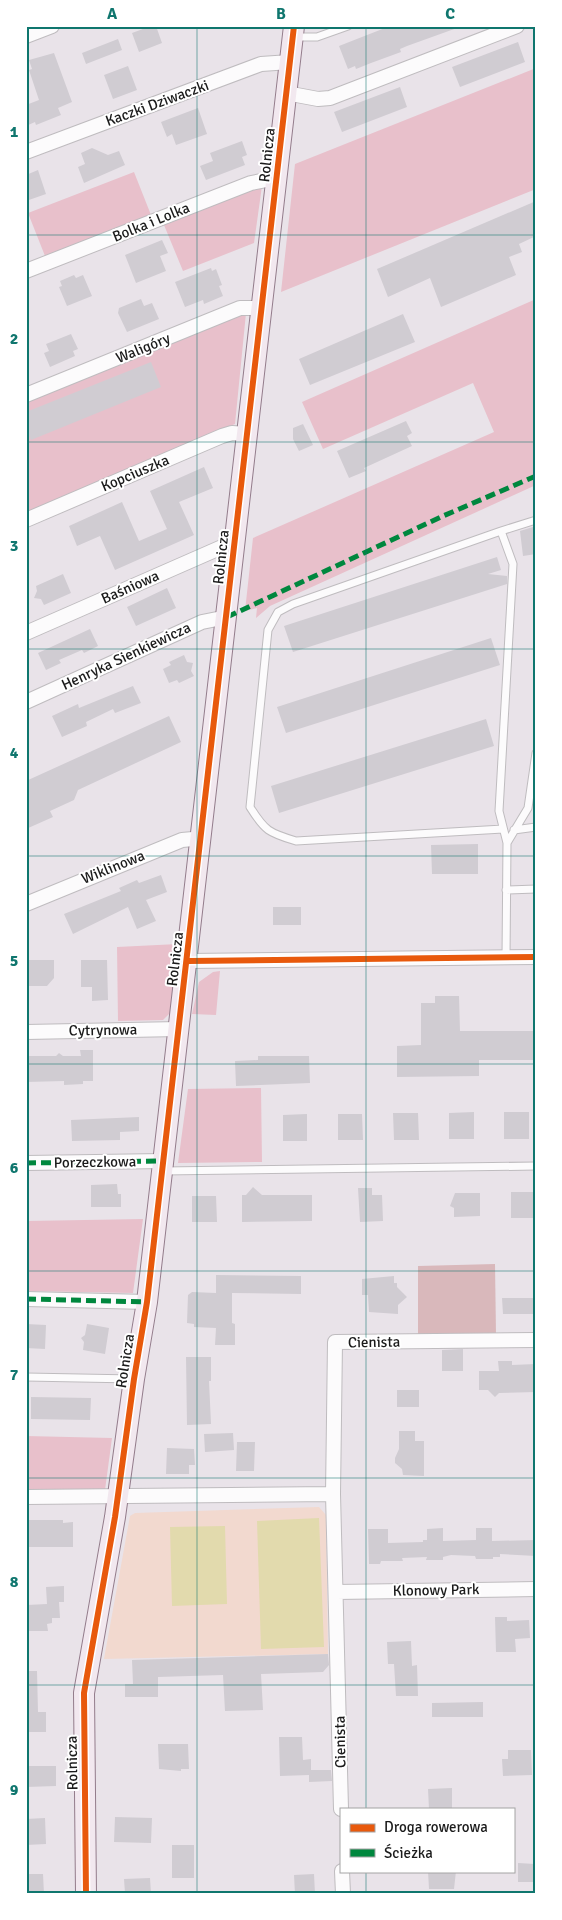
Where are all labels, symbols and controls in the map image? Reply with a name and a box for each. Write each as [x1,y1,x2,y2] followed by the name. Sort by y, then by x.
[107,4,118,24] text: A
[276,4,286,24] text: B
[445,4,455,24] text: C
[103,76,211,130] street label: Kaczki Dziwaczki
[10,122,19,142] text: 1
[255,127,279,183] street label: Rolnicza
[110,198,192,246] street label: Bolka i Lolka
[10,329,18,349] text: 2
[113,329,173,367] street label: Waligóry
[98,451,172,495] street label: Kopciuszka
[209,529,233,585] street label: Rolnicza
[10,536,18,556] text: 3
[98,566,162,608] street label: Baśniowa
[59,618,193,694] street label: Henryka Sienkiewicza
[10,743,19,763] text: 4
[79,846,147,888] street label: Wiklinowa
[163,931,187,987] street label: Rolnicza
[10,951,18,971] text: 5
[69,1020,137,1040] street label: Cytrynowa
[54,1152,136,1172] street label: Porzeczkowa
[10,1158,19,1178] text: 6
[112,1333,138,1389] street label: Rolnicza
[348,1333,400,1351] street label: Cienista
[10,1365,19,1385] text: 7
[10,1572,19,1592] text: 8
[392,1580,480,1600] street label: Klonowy Park
[331,1716,349,1768] street label: Cienista
[63,1736,81,1790] street label: Rolnicza
[10,1780,19,1800] text: 9
[340,1808,514,1872] legend
[384,1818,488,1836] text: Droga rowerowa
[384,1843,433,1862] text: Ścieżka

